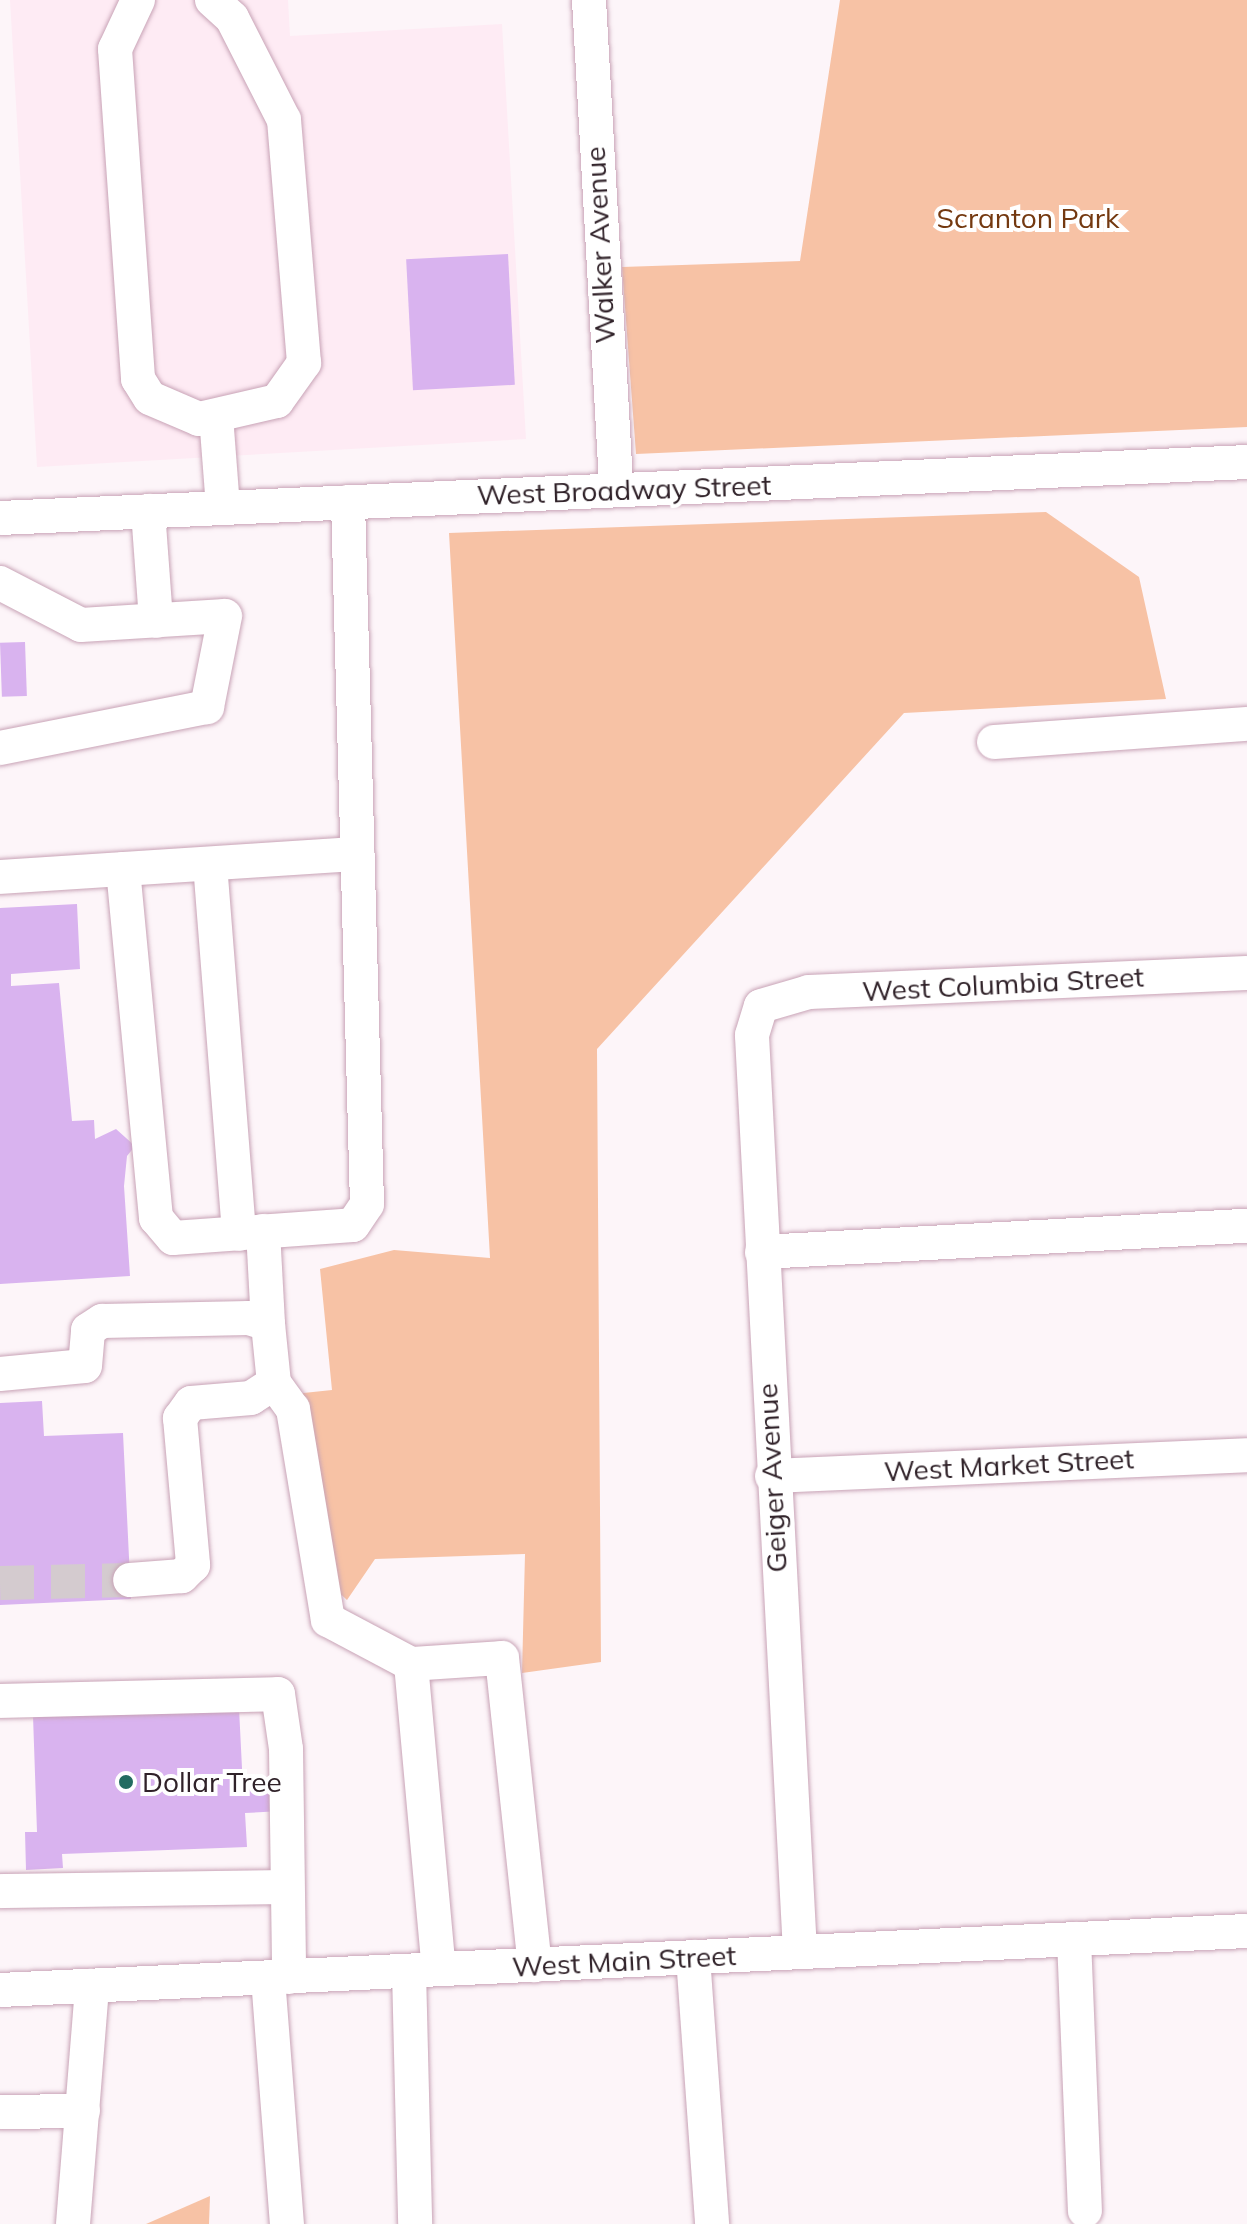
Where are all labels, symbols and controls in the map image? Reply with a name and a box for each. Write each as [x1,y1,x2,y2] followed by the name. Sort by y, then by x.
[578,146,622,344] street label: Walker Avenue
[937,201,1119,235] park label: Scranton Park
[476,468,772,512] street label: West Broadway Street
[861,960,1145,1008] street label: West Columbia Street
[750,1383,794,1573] street label: Geiger Avenue
[883,1442,1135,1488] street label: West Market Street
[142,1765,282,1799] place label: Dollar Tree
[117,1773,135,1791] marker: Dollar Tree
[511,1938,737,1984] street label: West Main Street

